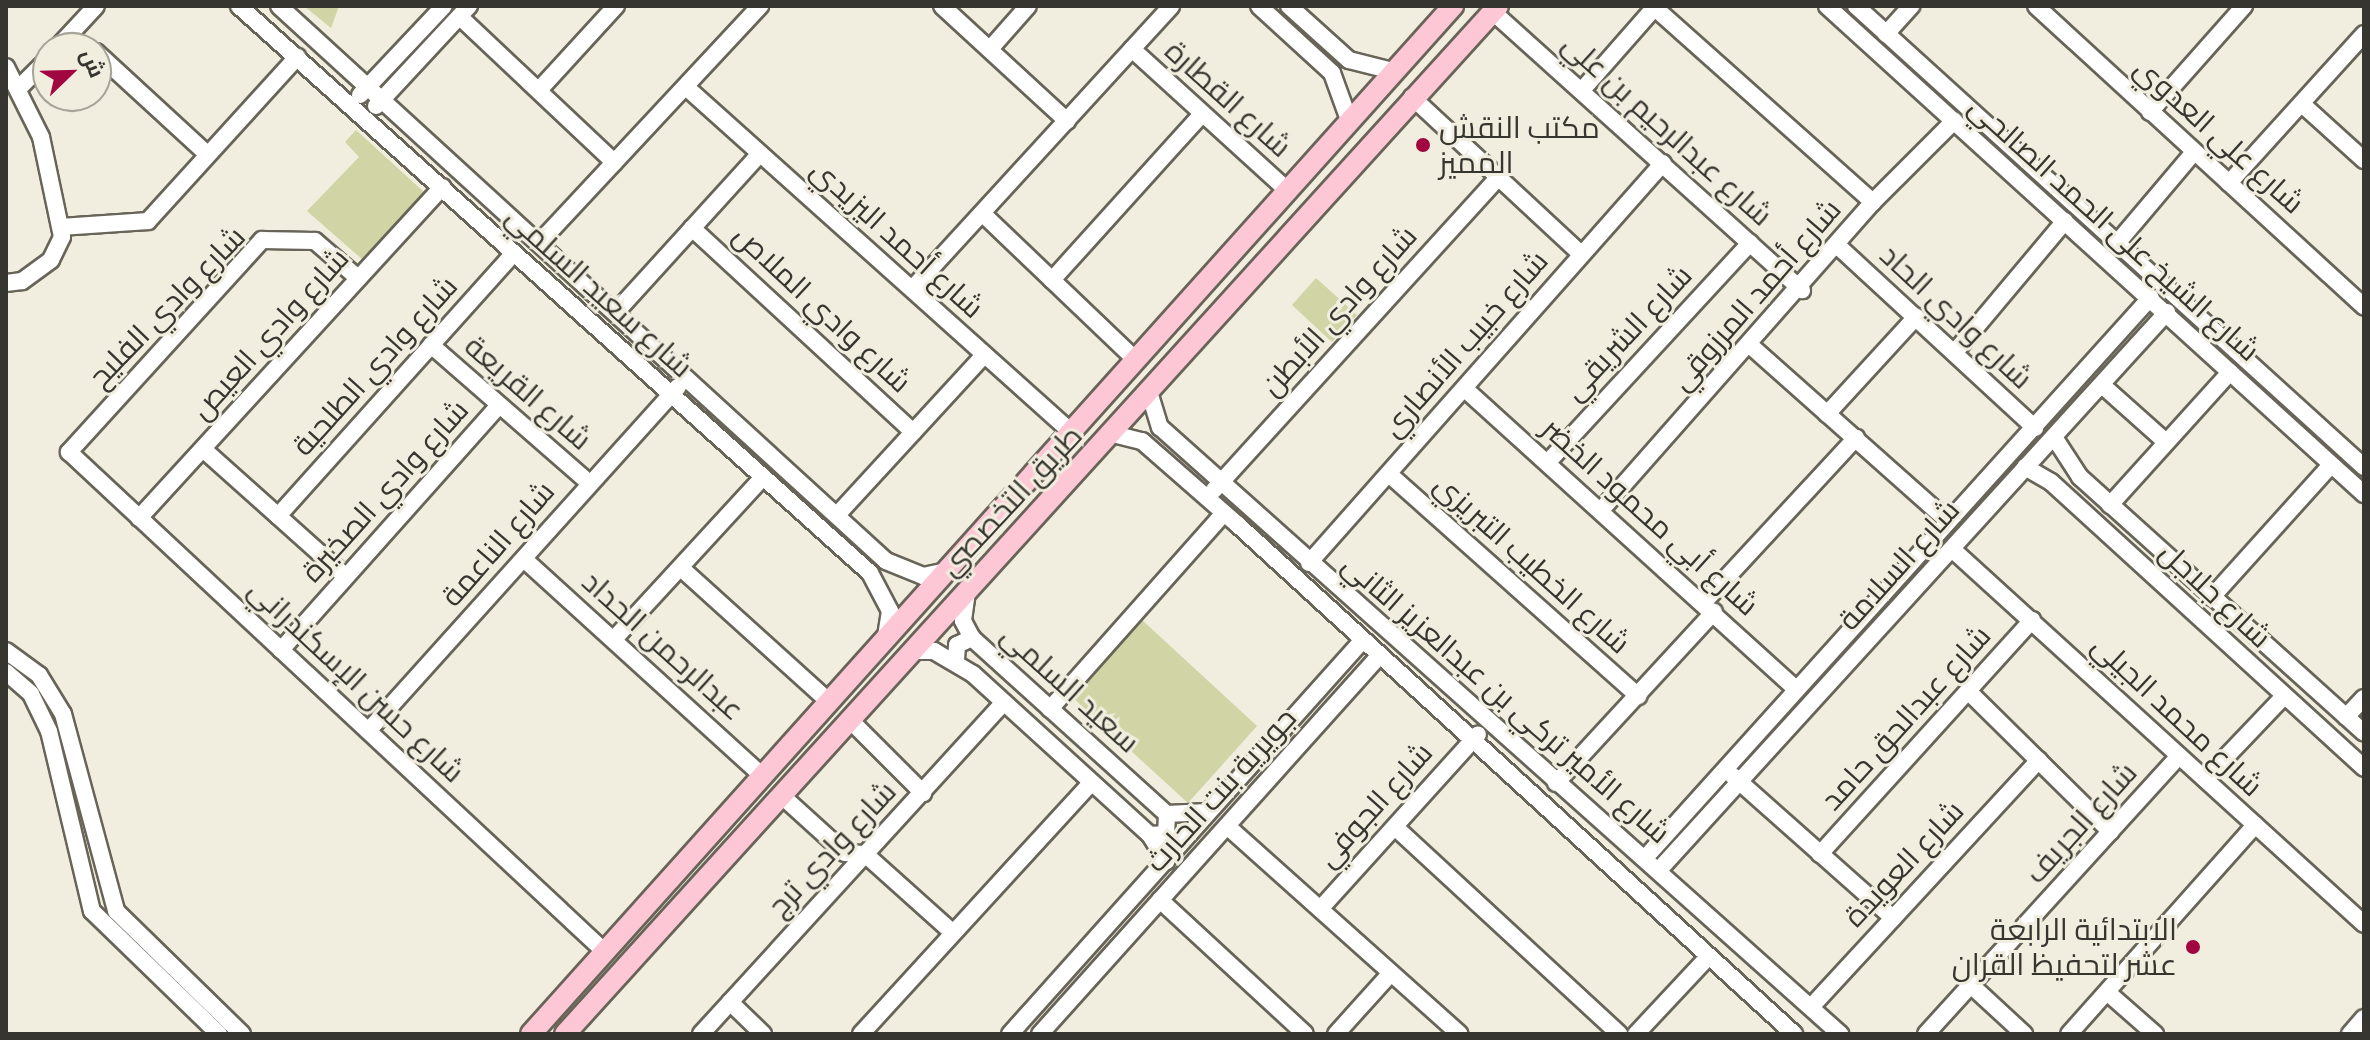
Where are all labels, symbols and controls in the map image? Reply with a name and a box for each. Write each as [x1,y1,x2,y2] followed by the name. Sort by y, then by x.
[1555,26,1779,234] street label: شارع عبدالرحيم بن علي
[32,32,112,112] north arrow
[1158,33,1298,165] street label: شارع القطارة
[75,45,111,81] text: ش
[2127,50,2311,222] street label: شارع علي العدوي
[1961,89,2267,369] street label: شارع الشيخ على الحمد الصالحي
[1439,110,1600,180] place label: مكتب النقش المميز
[1414,136,1432,154] marker: مكتب النقش المميز
[803,152,991,326] street label: شارع أحمد اليزيدي
[1663,192,1849,398] street label: شارع أحمد المرزوقي
[498,199,700,385] street label: شارع سعيد السلمي
[726,217,918,401] street label: شارع وادي الملاص
[81,219,253,395] street label: شارع وادي الفليح
[1253,219,1425,403] street label: شارع وادي الأبطن
[1872,237,2040,397] street label: شارع وادي الحاد
[184,241,356,427] street label: شارع وادي العيص
[1374,244,1556,444] street label: شارع خبيب الأنصاري
[1556,258,1700,408] street label: شارع الشريقي
[285,269,465,463] street label: شارع وادي الطلحية
[457,328,599,458] street label: شارع القريعة
[294,392,476,590] street label: شارع وادي الصخيرة
[1535,410,1765,624] street label: شارع أبي محمود الخضر
[932,418,1090,584] street label: طريق التخصصي
[1427,467,1637,661] street label: شارع الخطيب التبريزي
[434,474,562,614] street label: شارع الناعمة
[1831,492,1967,638] street label: شارع السلامة
[2152,534,2278,656] street label: شارع جلاجل
[1335,547,1677,851] street label: شارع الأمير تركي بن عبدالعزيز الثاني
[575,564,751,728] street label: عبدالرحمن الحداد
[241,572,471,790] street label: شارع حسن الإسكندراني
[993,618,1147,760] street label: سعيد السلمي
[1814,618,1998,818] street label: شارع عبدالحق حامد
[2084,628,2270,804] street label: شارع محمد الجيلي
[1138,701,1304,879] street label: جويرية بنت الحارث
[1310,735,1440,875] street label: شارع الجوفي
[2017,755,2145,891] street label: شارع الجريف
[760,774,904,924] street label: شارع وادي ترج
[1837,794,1971,934] street label: شارع العويدة
[1952,912,2177,982] place label: الابتدائية الرابعة عشر لتحفيظ القران
[2184,938,2202,956] marker: الابتدائية الرابعة عشر لتحفيظ القران

